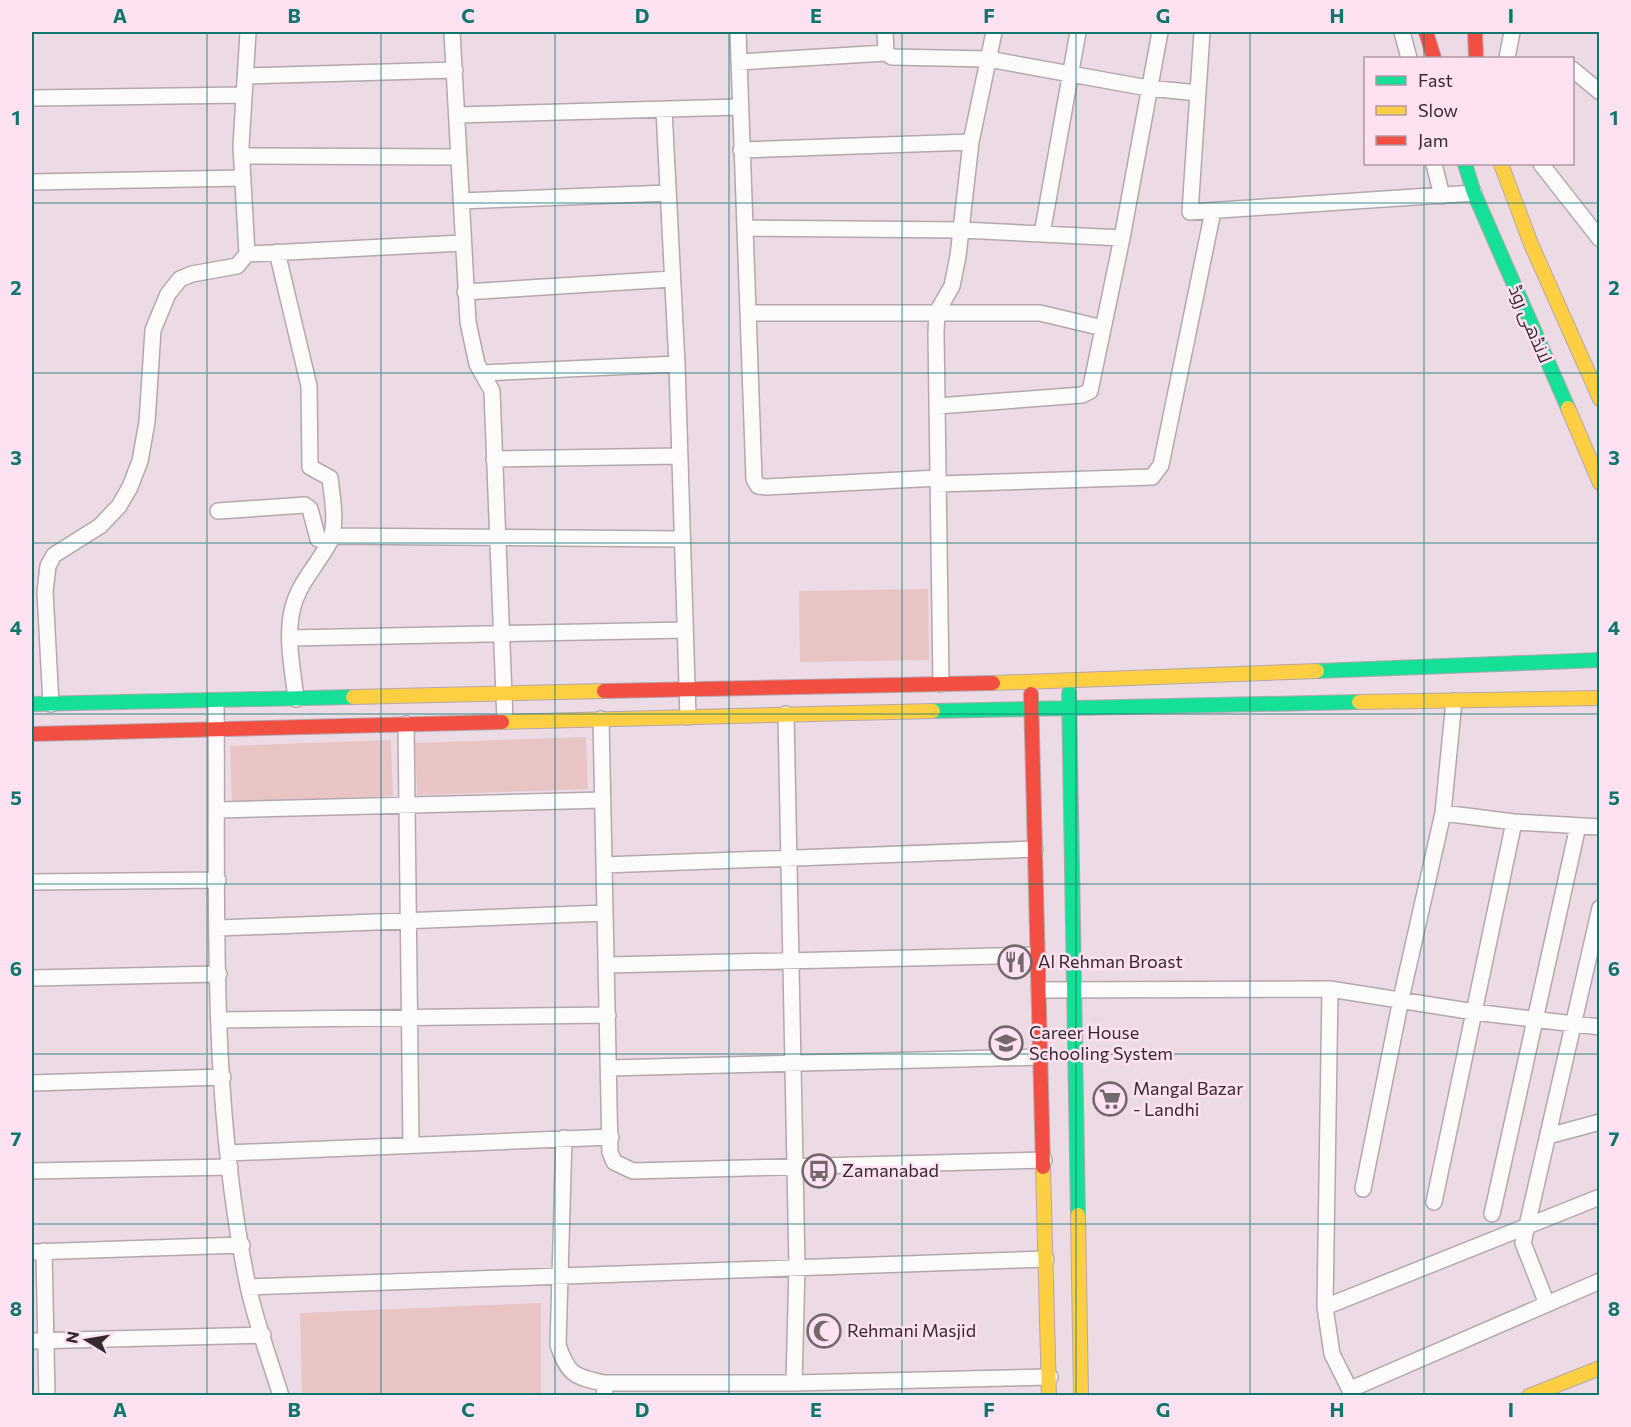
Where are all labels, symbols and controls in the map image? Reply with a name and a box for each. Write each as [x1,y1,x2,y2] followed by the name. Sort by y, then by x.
[113,3,127,27] text: A
[287,3,301,27] text: B
[461,3,475,27] text: C
[635,3,649,27] text: D
[810,3,822,27] text: E
[983,3,995,27] text: F
[1156,3,1170,27] text: G
[1330,3,1345,27] text: H
[1508,3,1514,27] text: I
[1364,57,1574,165] legend
[1418,69,1453,91] text: Fast
[1418,99,1458,121] text: Slow
[11,105,21,129] text: 1
[1609,105,1619,129] text: 1
[1418,129,1448,151] text: Jam
[10,275,22,299] text: 2
[1608,275,1620,299] text: 2
[1504,281,1557,366] street label: لانڈھی روڈ
[10,445,22,469] text: 3
[1608,445,1620,469] text: 3
[10,615,22,639] text: 4
[1608,615,1620,639] text: 4
[10,785,22,809] text: 5
[1608,785,1620,809] text: 5
[997,944,1033,980] restaurant icon: Al Rehman Broast
[1038,950,1183,972] place label: Al Rehman Broast
[10,956,22,980] text: 6
[1608,956,1620,980] text: 6
[1029,1021,1173,1064] place label: Career House Schooling System
[988,1025,1024,1061] school or university icon: Career House Schooling System
[1133,1077,1243,1120] place label: Mangal Bazar - Landhi
[1092,1081,1128,1117] supermarket icon: Mangal Bazar - Landhi
[11,1126,22,1150] text: 7
[1609,1126,1620,1150] text: 7
[801,1153,837,1189] bus stop icon: Zamanabad
[842,1159,939,1181] place label: Zamanabad
[10,1296,22,1320] text: 8
[1608,1296,1620,1320] text: 8
[57,1310,117,1370] north arrow
[806,1313,842,1349] mosque icon: Rehmani Masjid
[847,1319,976,1341] place label: Rehmani Masjid
[61,1329,82,1345] text: N
[113,1397,127,1421] text: A
[287,1397,301,1421] text: B
[461,1397,475,1421] text: C
[635,1397,649,1421] text: D
[810,1397,822,1421] text: E
[983,1397,995,1421] text: F
[1156,1397,1170,1421] text: G
[1330,1397,1345,1421] text: H
[1508,1397,1514,1421] text: I

